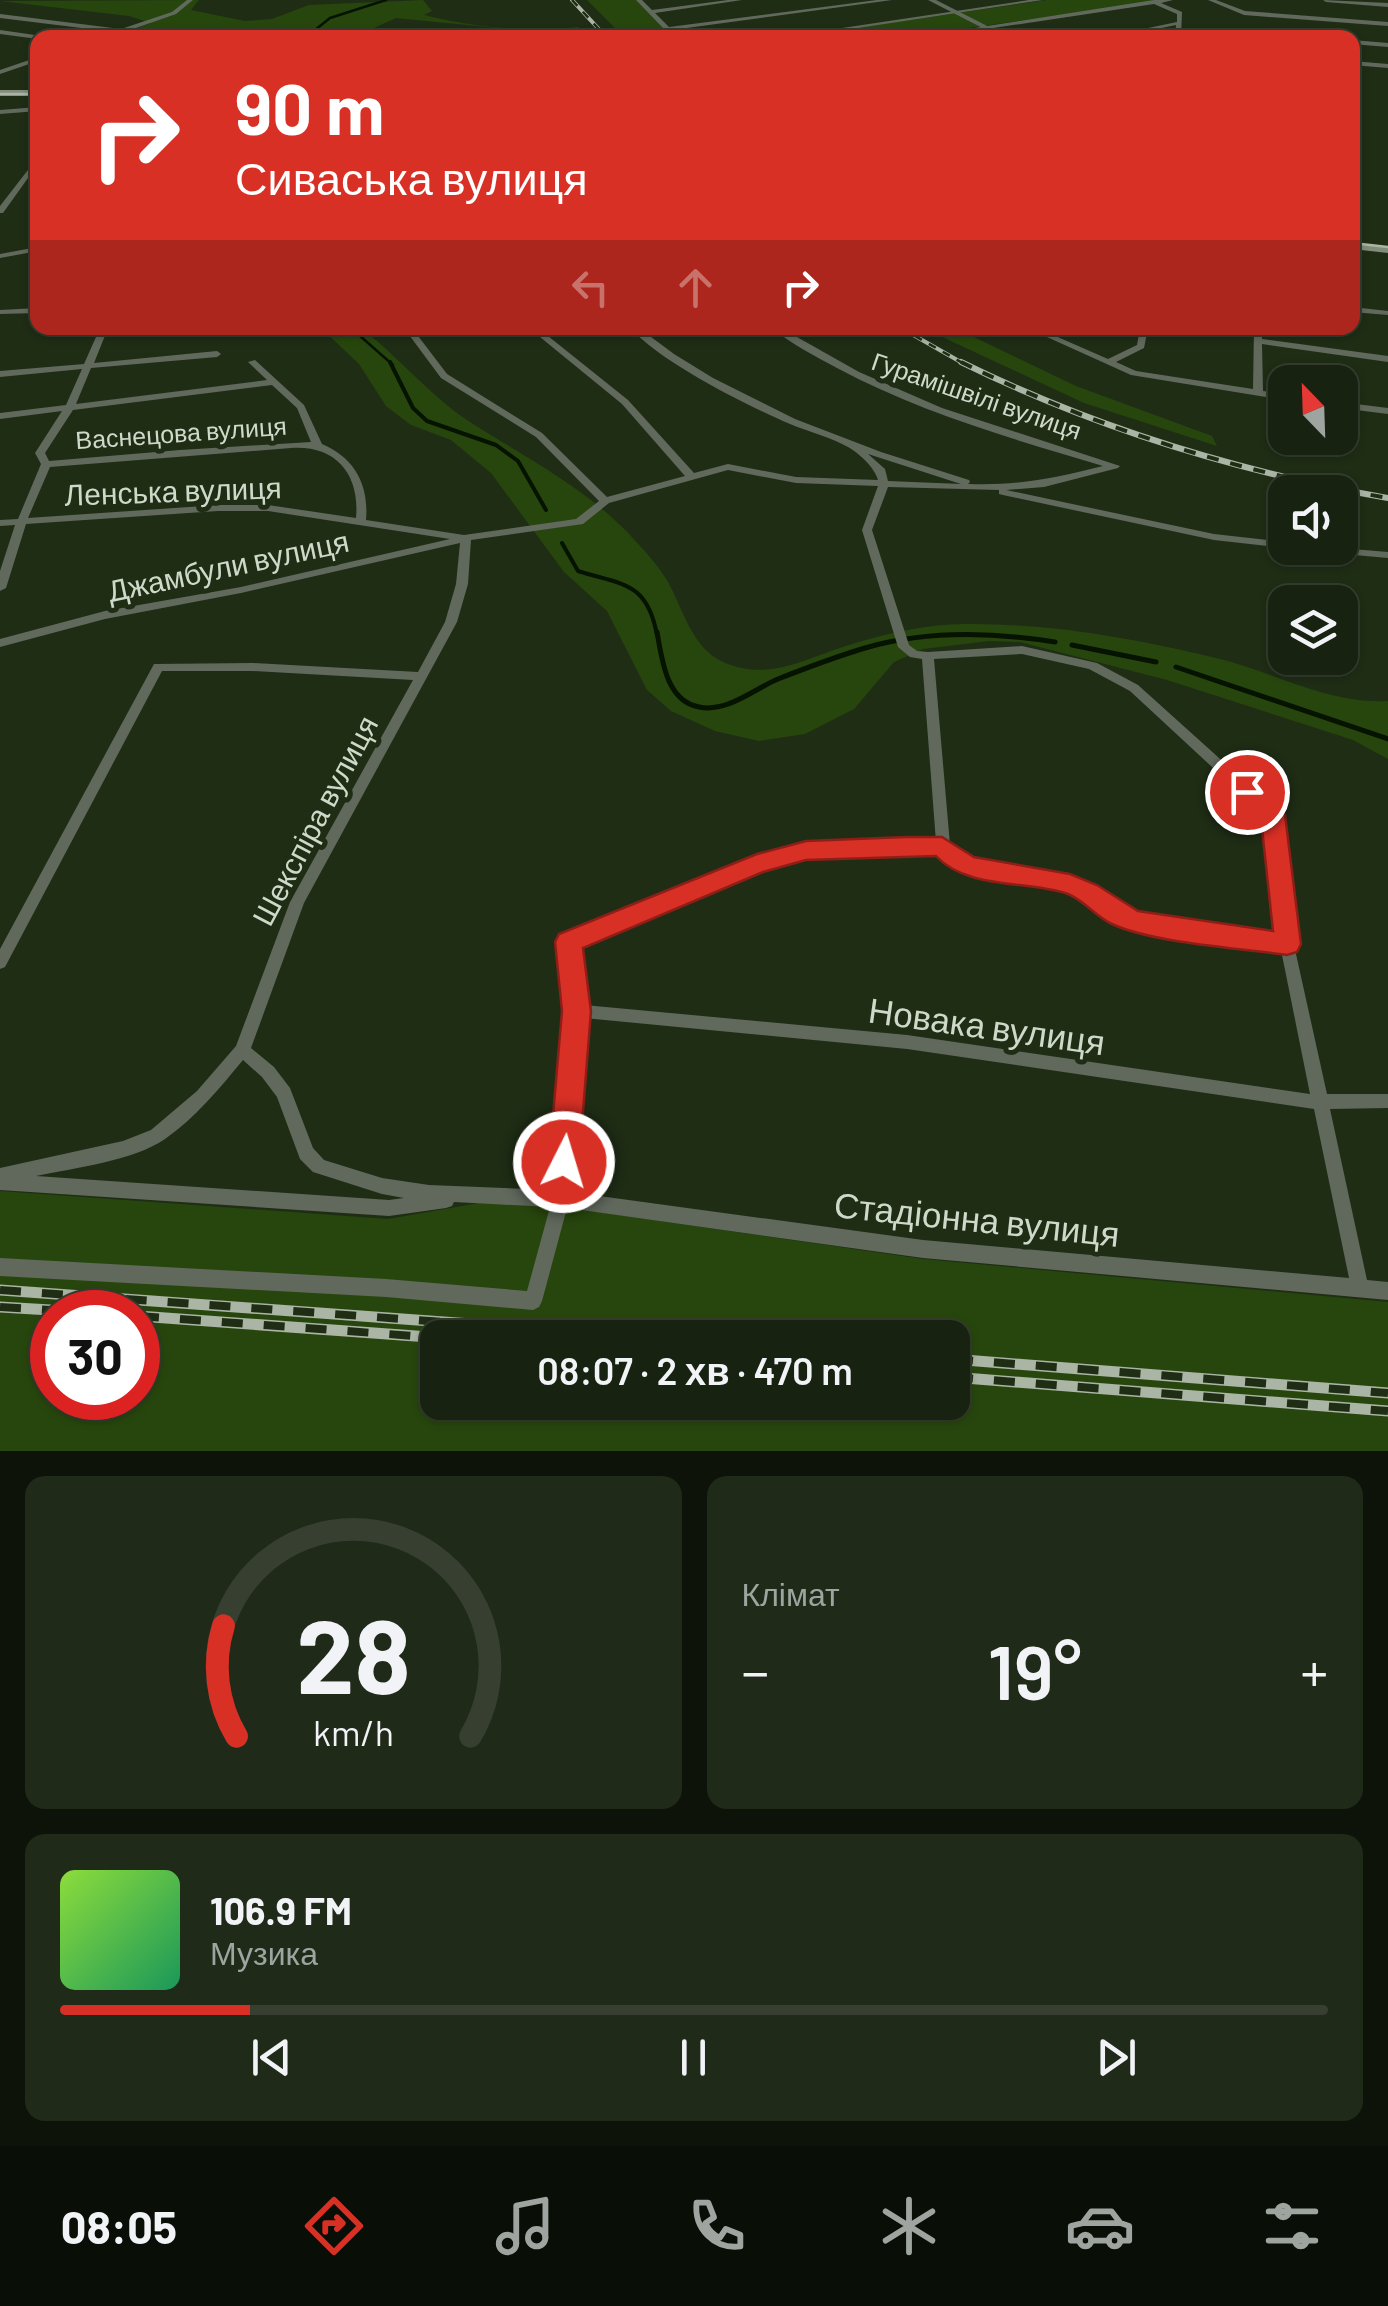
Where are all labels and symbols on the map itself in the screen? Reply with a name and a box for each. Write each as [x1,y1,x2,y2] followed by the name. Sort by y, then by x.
[868,345,1086,445] street label: Гурамішвілі вулиця
[1268,365,1358,455] north arrow
[74,410,288,454] street label: Васнецова вулиця
[64,468,282,512] street label: Ленська вулиця
[104,522,352,608] street label: Джамбули вулиця
[244,709,384,931] street label: Шекспіра вулиця
[1205,750,1290,835] pin
[866,988,1108,1062] street label: Новака вулиця
[512,1110,616,1214] position arrow
[832,1182,1122,1254] street label: Стадіонна вулиця
[30,1290,160,1420] speed limit sign: 30

